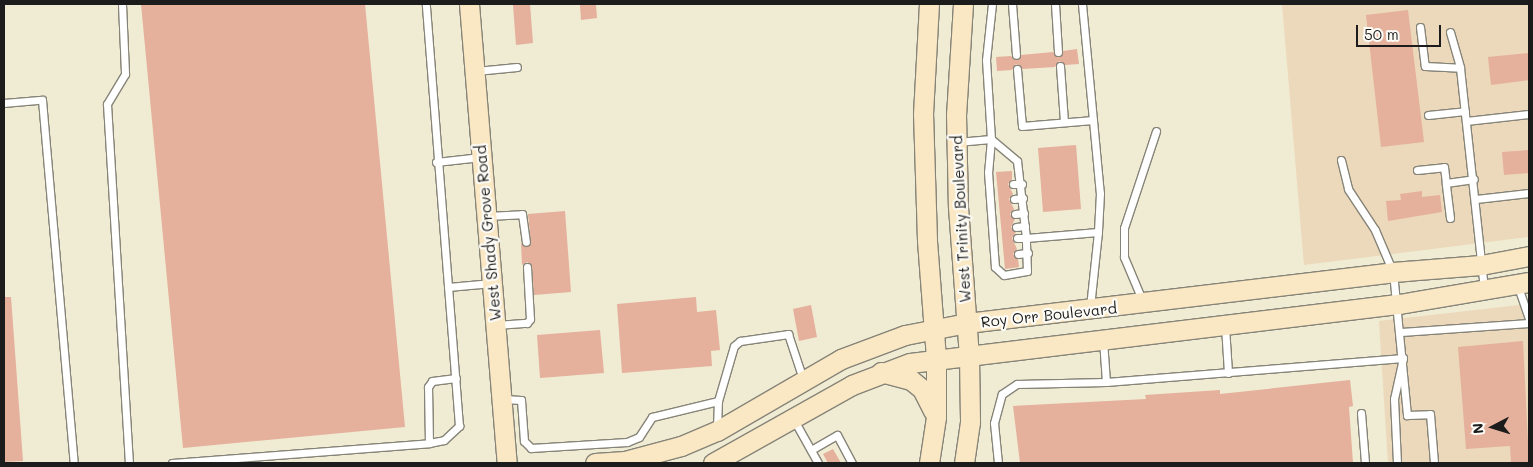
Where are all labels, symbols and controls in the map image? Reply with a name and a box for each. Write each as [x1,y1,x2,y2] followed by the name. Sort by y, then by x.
[1358,15,1443,47] scale bar
[1364,24,1399,44] text: 50 m
[948,135,974,303] street label: West Trinity Boulevard
[471,144,505,322] street label: West Shady Grove Road
[980,299,1118,331] street label: Roy Orr Boulevard
[1468,402,1518,452] north arrow
[1468,422,1487,434] text: N

